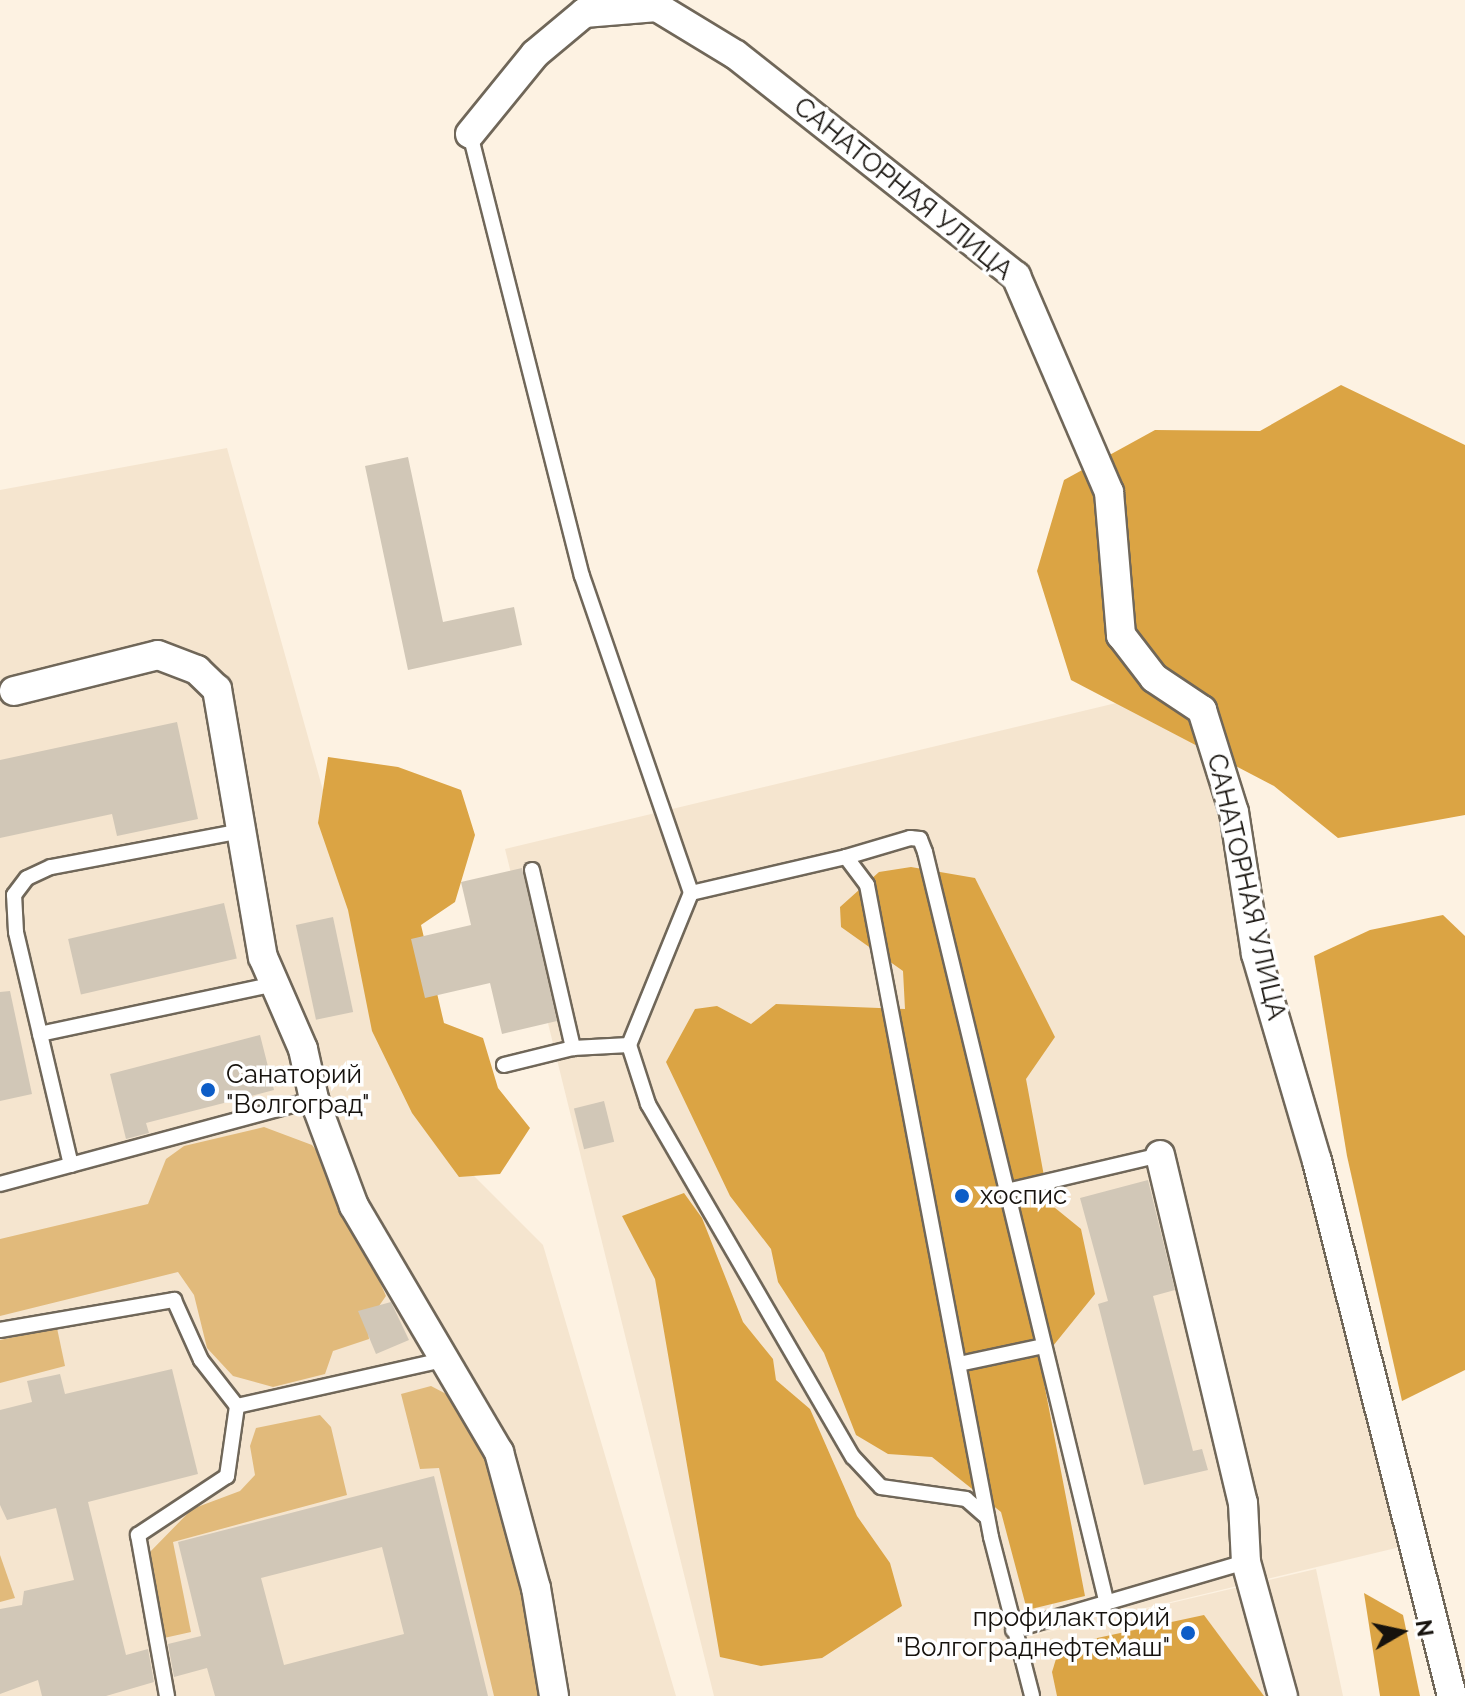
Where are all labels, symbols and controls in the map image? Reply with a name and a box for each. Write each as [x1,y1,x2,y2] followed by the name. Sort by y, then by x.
[787,91,1019,287] street label: САНАТОРНАЯ УЛИЦА
[1200,751,1292,1023] street label: САНАТОРНАЯ УЛИЦА
[226,1059,370,1120] place label: Санаторий "Волгоград"
[197,1079,219,1101] marker: Санаторий "Волгоград"
[980,1180,1067,1212] place label: хоспис
[951,1185,973,1207] marker: хоспис
[1361,1592,1441,1672] north arrow
[896,1602,1170,1664] place label: профилакторий "Волгограднефтемаш"
[1411,1618,1439,1639] text: N
[1177,1622,1199,1644] marker: профилакторий "Волгограднефтемаш"

